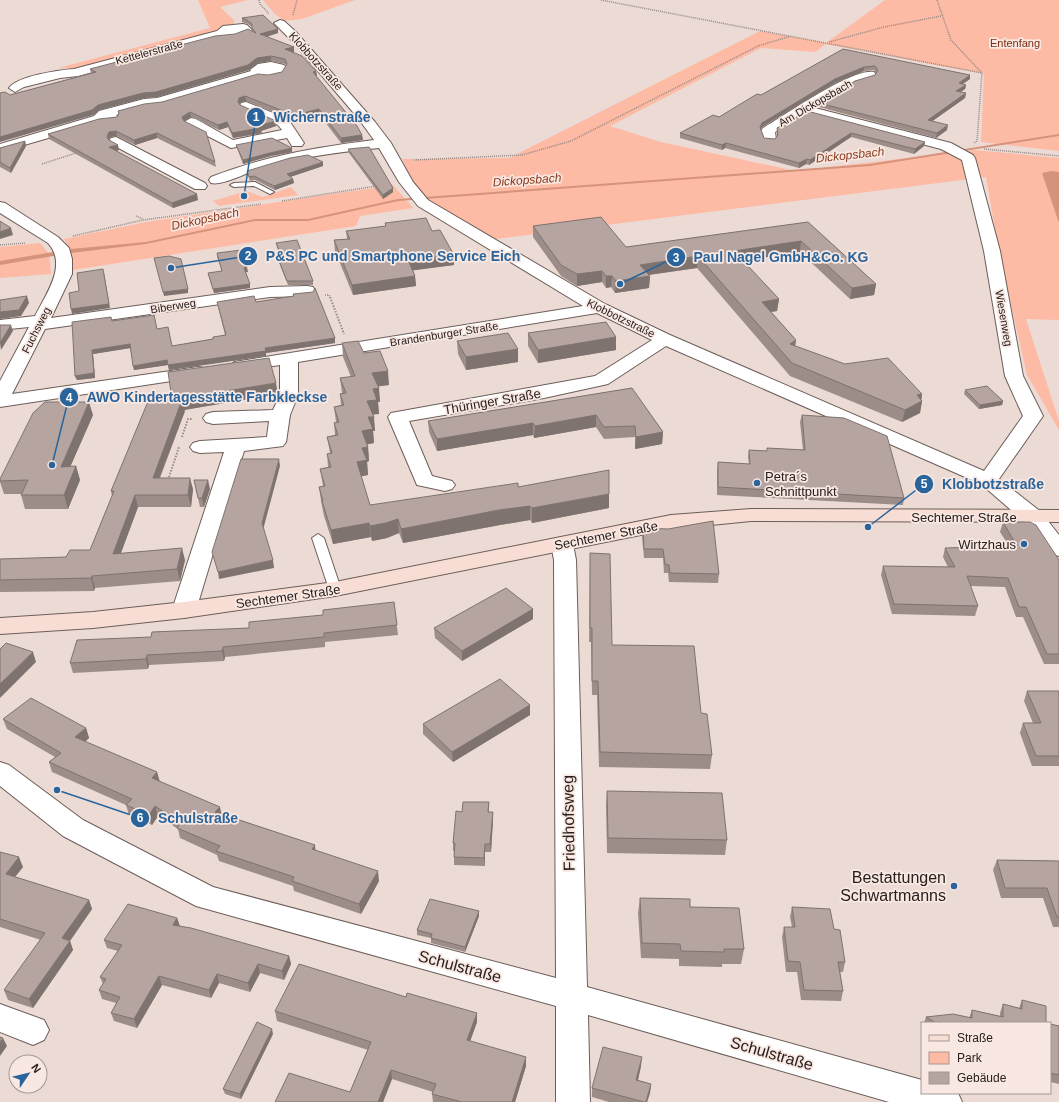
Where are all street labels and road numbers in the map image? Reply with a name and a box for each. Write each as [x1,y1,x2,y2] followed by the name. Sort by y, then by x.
[287,29,345,93] street label: Klobbotzstraße
[114,37,184,67] street label: Kettelerstraße
[776,77,854,129] street label: Am Dickopsbach
[993,289,1015,347] street label: Wiesenweg
[149,296,197,316] street label: Biberweg
[585,296,657,340] street label: Klobbotzstraße
[19,305,53,355] street label: Fuchsweg
[389,320,499,348] street label: Brandenburger Straße
[442,386,542,417] street label: Thüringer Straße
[911,510,1017,525] street label: Sechtemer Straße
[553,518,659,553] street label: Sechtemer Straße
[235,582,341,611] street label: Sechtemer Straße
[559,775,578,871] street label: Friedhofsweg
[416,947,503,986] street label: Schulstraße
[728,1034,815,1073] street label: Schulstraße

